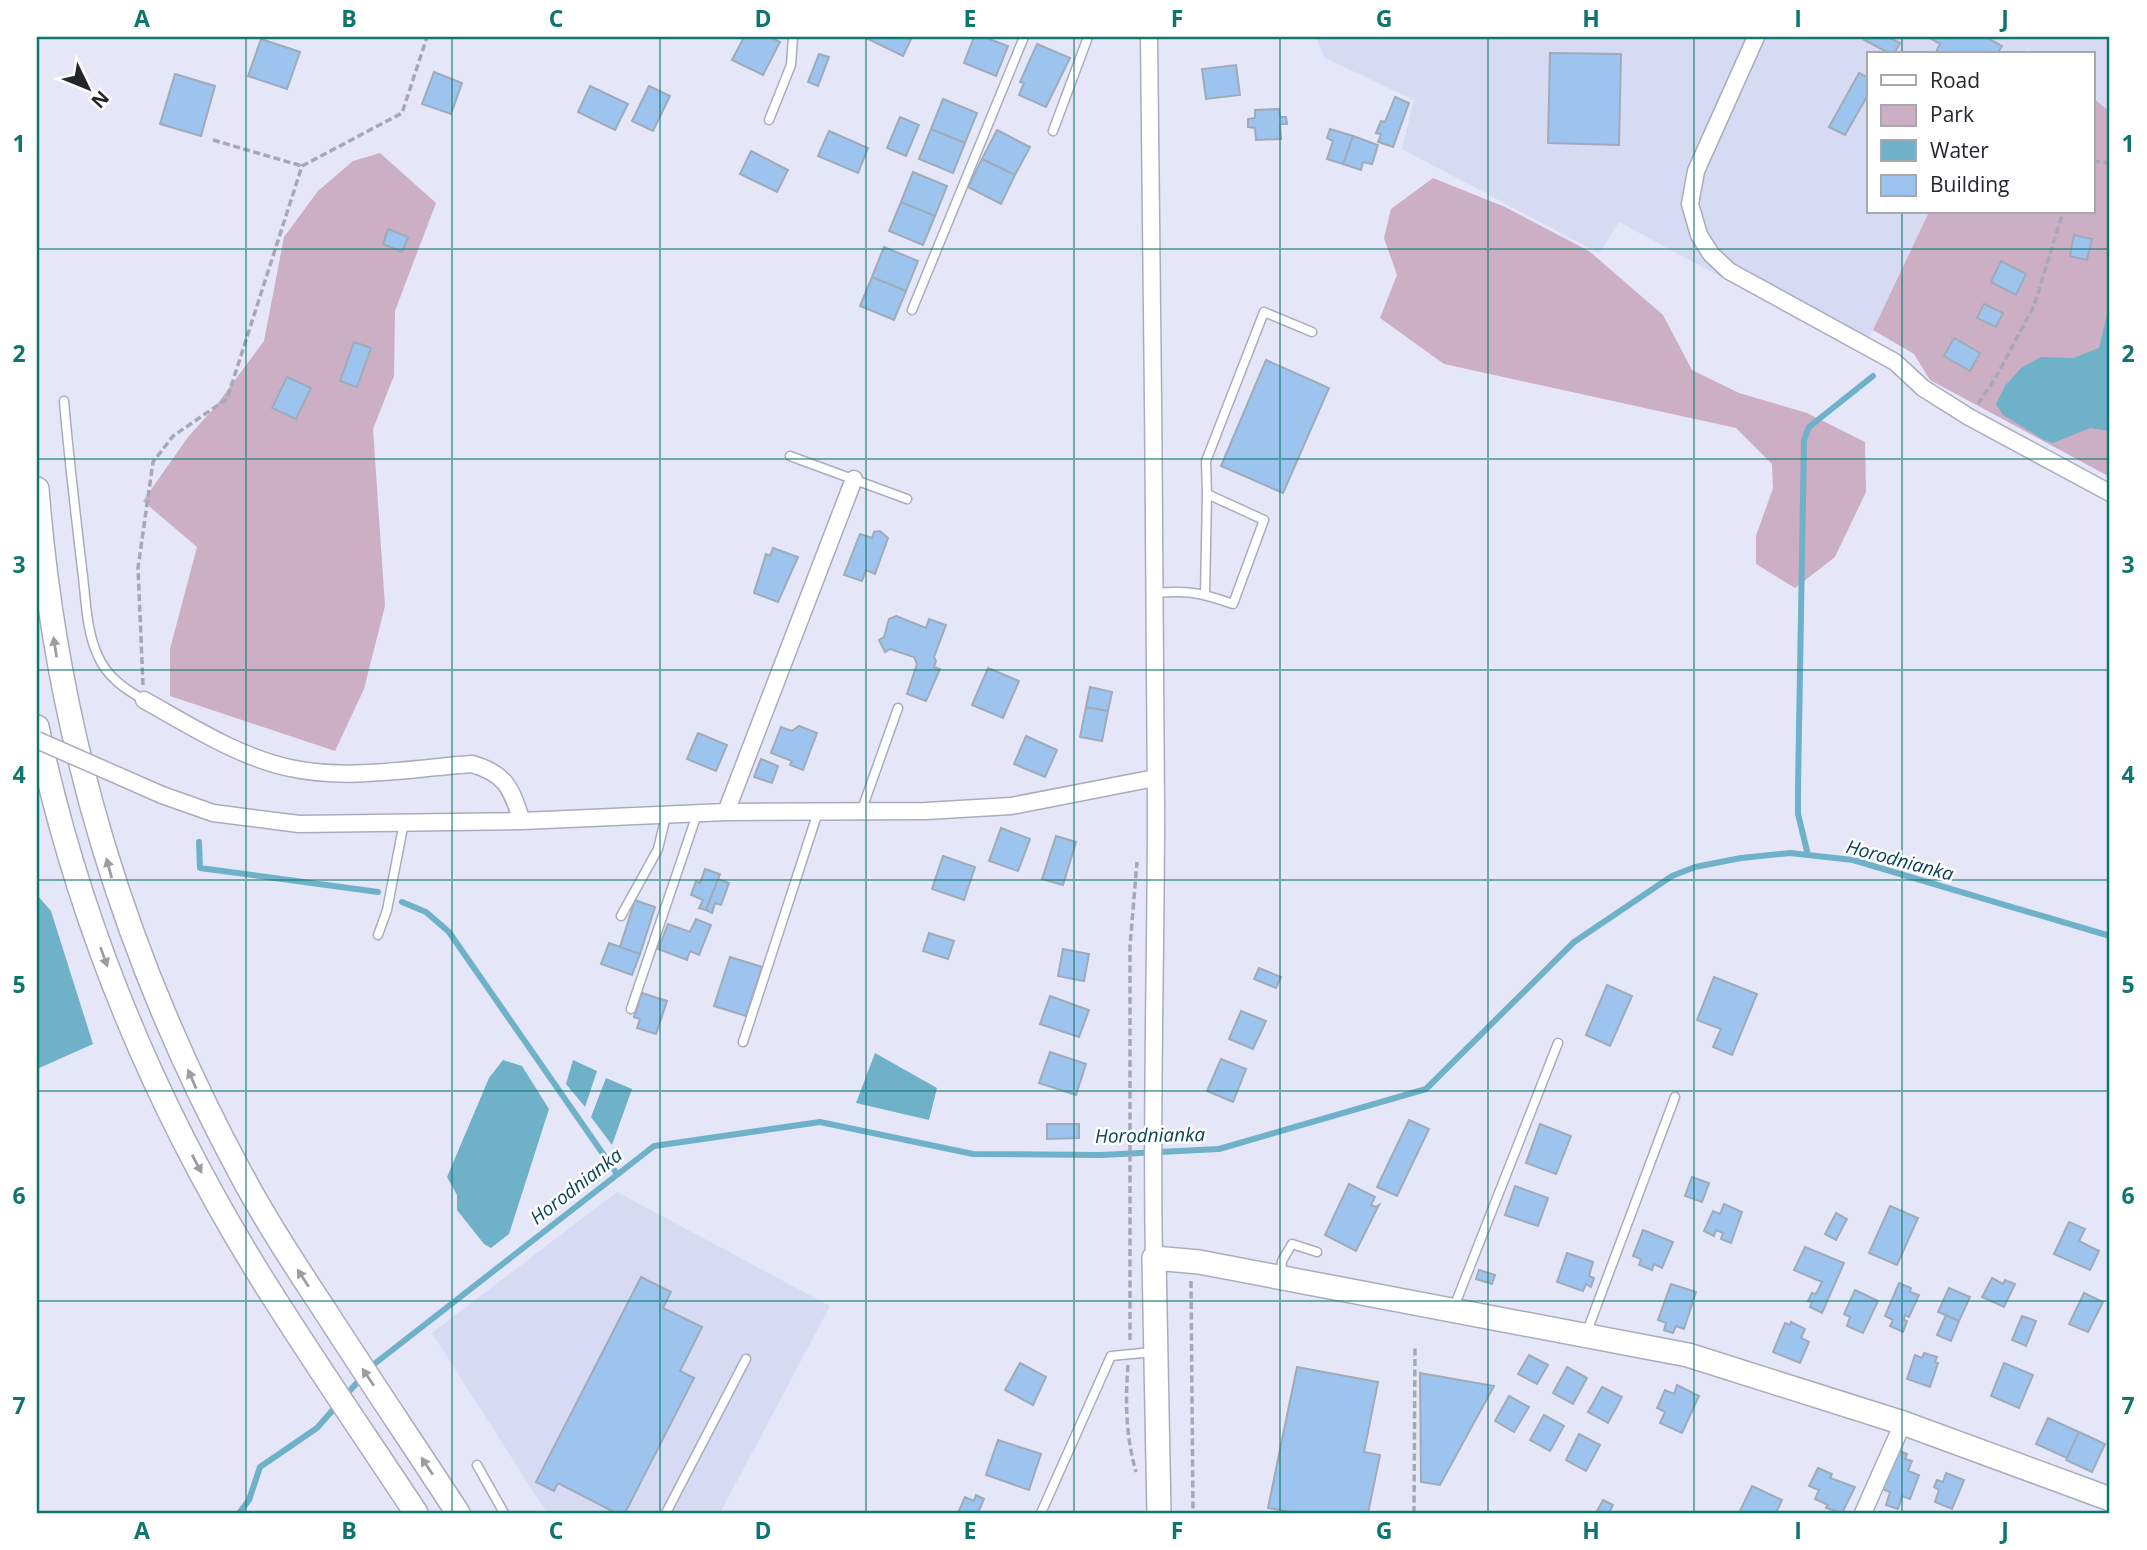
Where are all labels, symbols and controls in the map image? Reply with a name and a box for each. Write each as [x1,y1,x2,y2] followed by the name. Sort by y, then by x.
[134,2,150,34] text: A
[341,2,357,34] text: B
[549,2,563,34] text: C
[754,2,772,34] text: D
[964,2,976,34] text: E
[1171,2,1183,34] text: F
[1376,2,1392,34] text: G
[1582,2,1600,34] text: H
[1794,2,1802,34] text: I
[1999,2,2009,34] text: J
[52,52,122,122] north arrow
[1867,52,2094,214] legend
[1930,66,1980,94] text: Road
[86,85,115,114] text: N
[1930,100,1974,128] text: Park
[12,127,26,159] text: 1
[2121,127,2135,159] text: 1
[1930,136,1989,164] text: Water
[1930,170,2009,198] text: Building
[12,337,26,369] text: 2
[2121,337,2135,369] text: 2
[12,548,26,580] text: 3
[2121,548,2135,580] text: 3
[49,636,60,658] one-way arrow
[12,758,26,790] text: 4
[2121,758,2135,790] text: 4
[1843,833,1957,887] water label: Horodnianka
[104,857,114,878] one-way arrow
[99,947,110,968] one-way arrow
[12,968,26,1000] text: 5
[2121,968,2135,1000] text: 5
[186,1069,198,1089] one-way arrow
[1095,1121,1206,1149] water label: Horodnianka
[525,1142,628,1230] water label: Horodnianka
[191,1155,203,1174] one-way arrow
[12,1179,26,1211] text: 6
[2121,1179,2135,1211] text: 6
[297,1268,310,1287] one-way arrow
[361,1368,375,1386] one-way arrow
[12,1389,26,1421] text: 7
[2121,1389,2135,1421] text: 7
[421,1457,434,1476] one-way arrow
[134,1514,150,1546] text: A
[341,1514,357,1546] text: B
[549,1514,563,1546] text: C
[754,1514,772,1546] text: D
[964,1514,976,1546] text: E
[1171,1514,1183,1546] text: F
[1376,1514,1392,1546] text: G
[1582,1514,1600,1546] text: H
[1794,1514,1802,1546] text: I
[1999,1514,2009,1546] text: J

